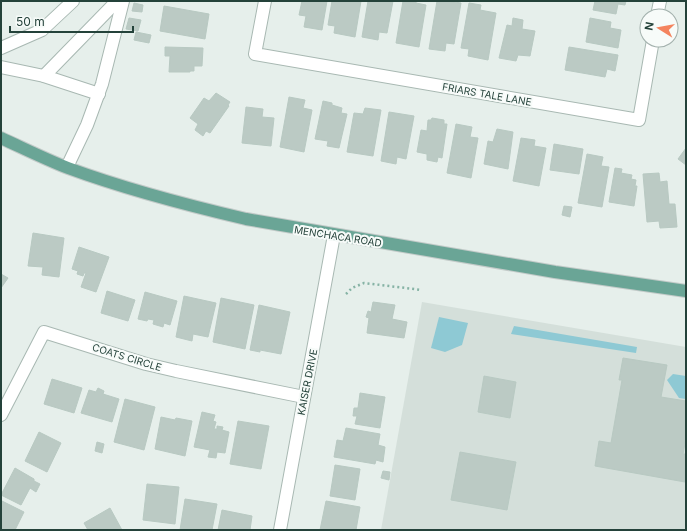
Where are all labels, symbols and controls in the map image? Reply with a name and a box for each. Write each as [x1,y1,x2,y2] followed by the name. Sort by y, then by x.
[10,8,133,34] scale bar
[639,8,679,48] north arrow
[16,14,45,29] text: 50 m
[642,21,657,32] text: N
[441,80,533,108] street label: FRIARS TALE LANE
[293,223,383,249] street label: MENCHACA ROAD
[91,341,163,373] street label: COATS CIRCLE
[295,348,319,416] street label: KAISER DRIVE

